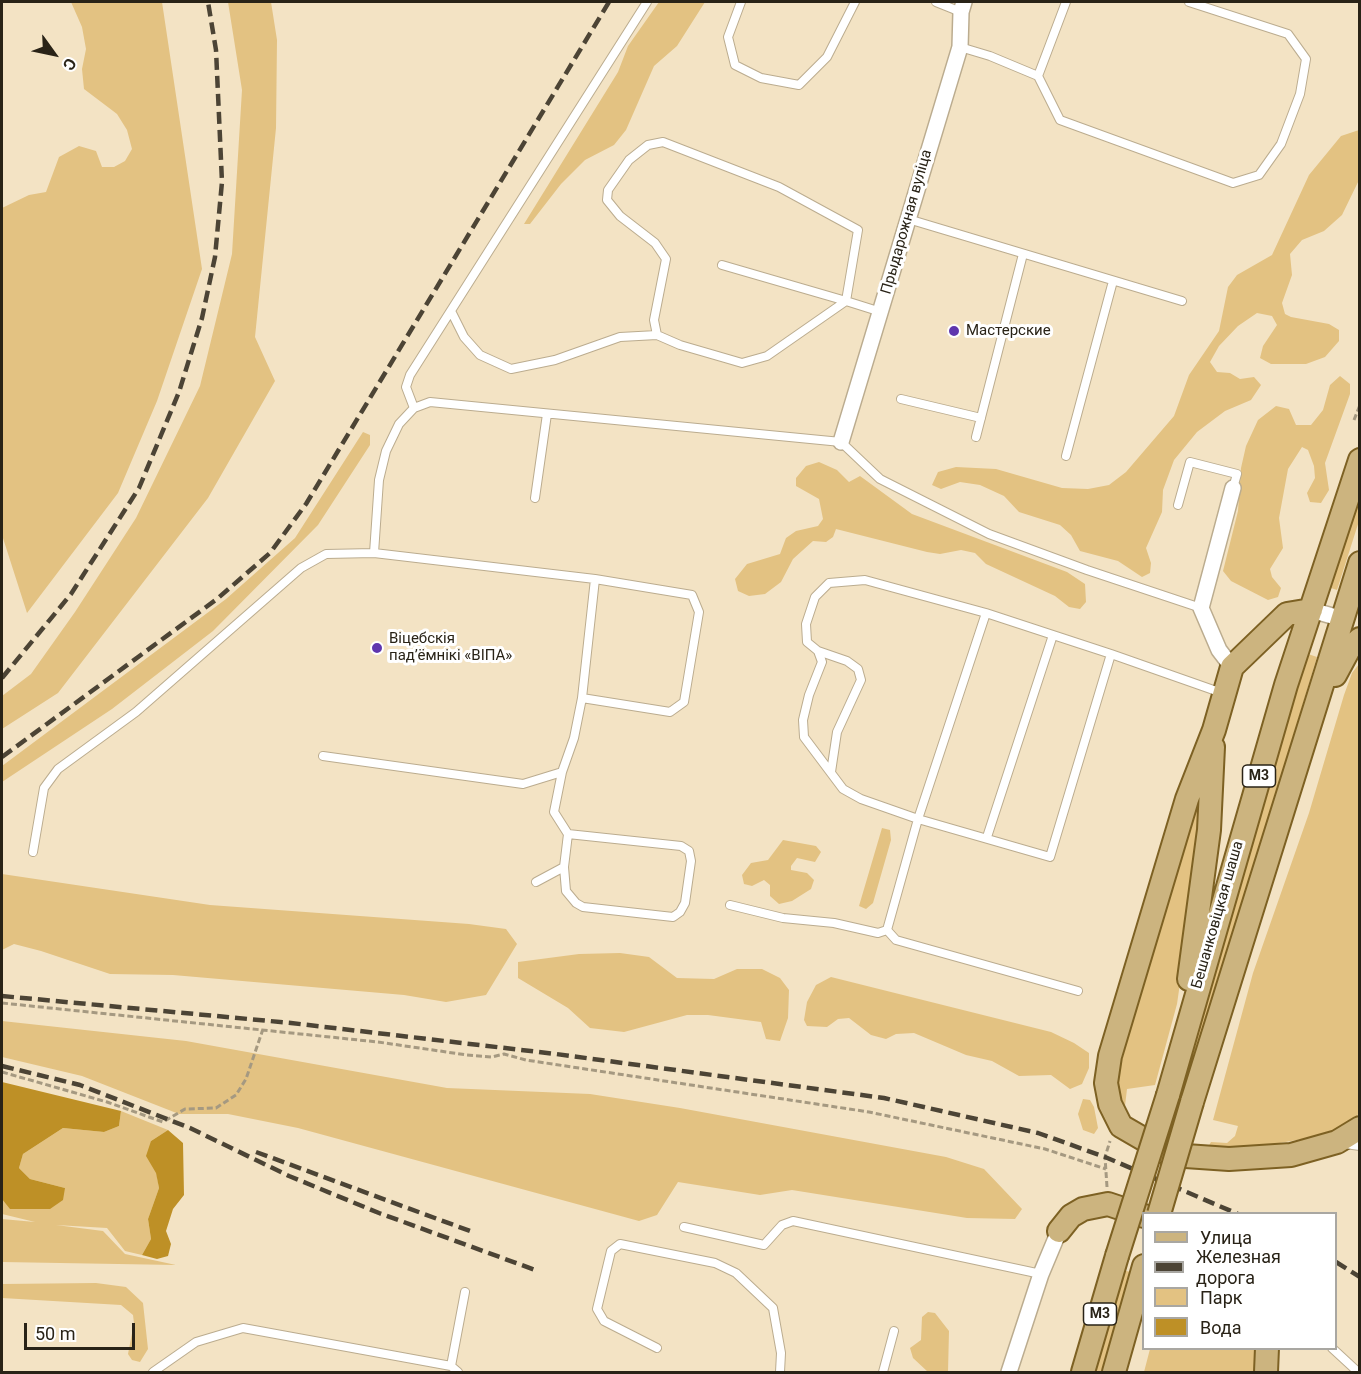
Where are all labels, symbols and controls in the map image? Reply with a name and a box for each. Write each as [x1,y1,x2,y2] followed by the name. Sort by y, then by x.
[24,24,84,84] north arrow
[59,55,80,74] text: С
[878,148,936,296] street label: Прыдарожная вуліца
[966,322,1051,340] place label: Мастерские
[947,324,961,338] marker: Мастерские
[389,630,512,665] place label: Віцебскія падʼёмнікі «ВІПА»
[370,641,384,655] marker: Віцебскія падʼёмнікі «ВІПА»
[1242,765,1276,787] road number: М3
[1188,839,1248,991] street label: Бешанковіцкая шаша
[1142,1212,1337,1350] legend
[1200,1227,1252,1248] text: Улица
[1196,1246,1281,1288] text: Железная дорога
[1200,1287,1242,1308] text: Парк
[1084,1303,1116,1325] road number: М3
[27,1311,138,1349] scale bar
[1200,1317,1242,1338] text: Вода
[35,1323,75,1344] text: 50 m

